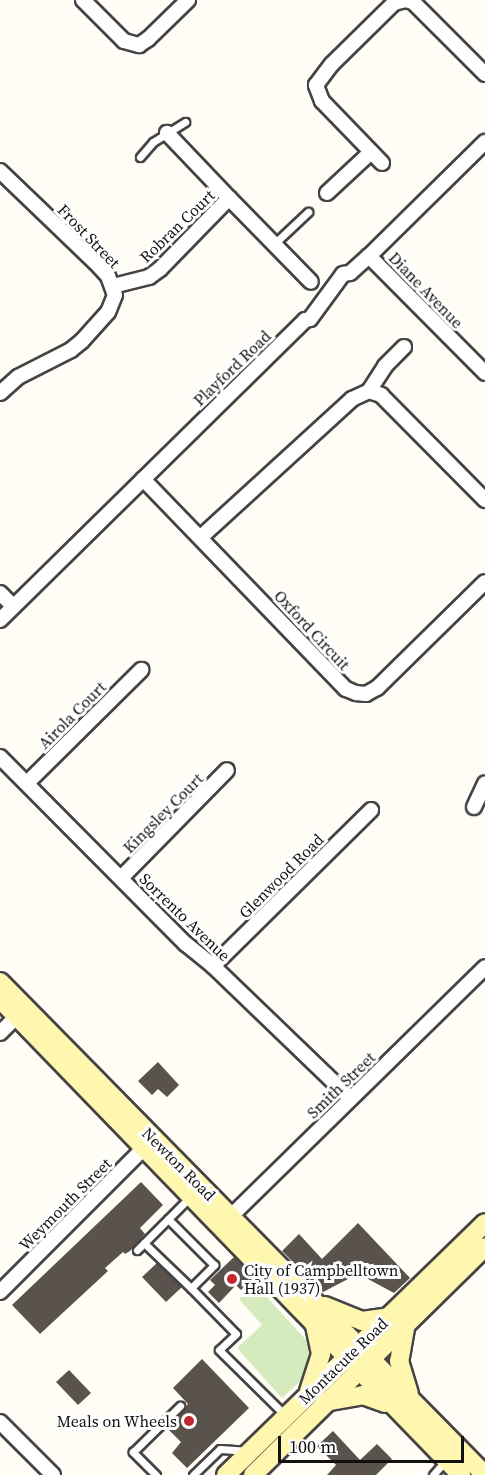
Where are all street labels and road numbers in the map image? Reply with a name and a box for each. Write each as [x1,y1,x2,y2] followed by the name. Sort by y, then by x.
[136,186,218,266] street label: Robran Court
[54,200,124,272] street label: Frost Street
[385,248,467,332] street label: Diane Avenue
[189,326,275,410] street label: Playford Road
[270,586,354,674] street label: Oxford Circuit
[34,677,110,753] street label: Airola Court
[119,769,207,857] street label: Kingsley Court
[235,830,327,922] street label: Glenwood Road
[136,869,234,965] street label: Sorrento Avenue
[303,1048,379,1122] street label: Smith Street
[138,1123,220,1205] street label: Newton Road
[15,1154,115,1254] street label: Weymouth Street
[294,1314,392,1408] street label: Montacute Road

